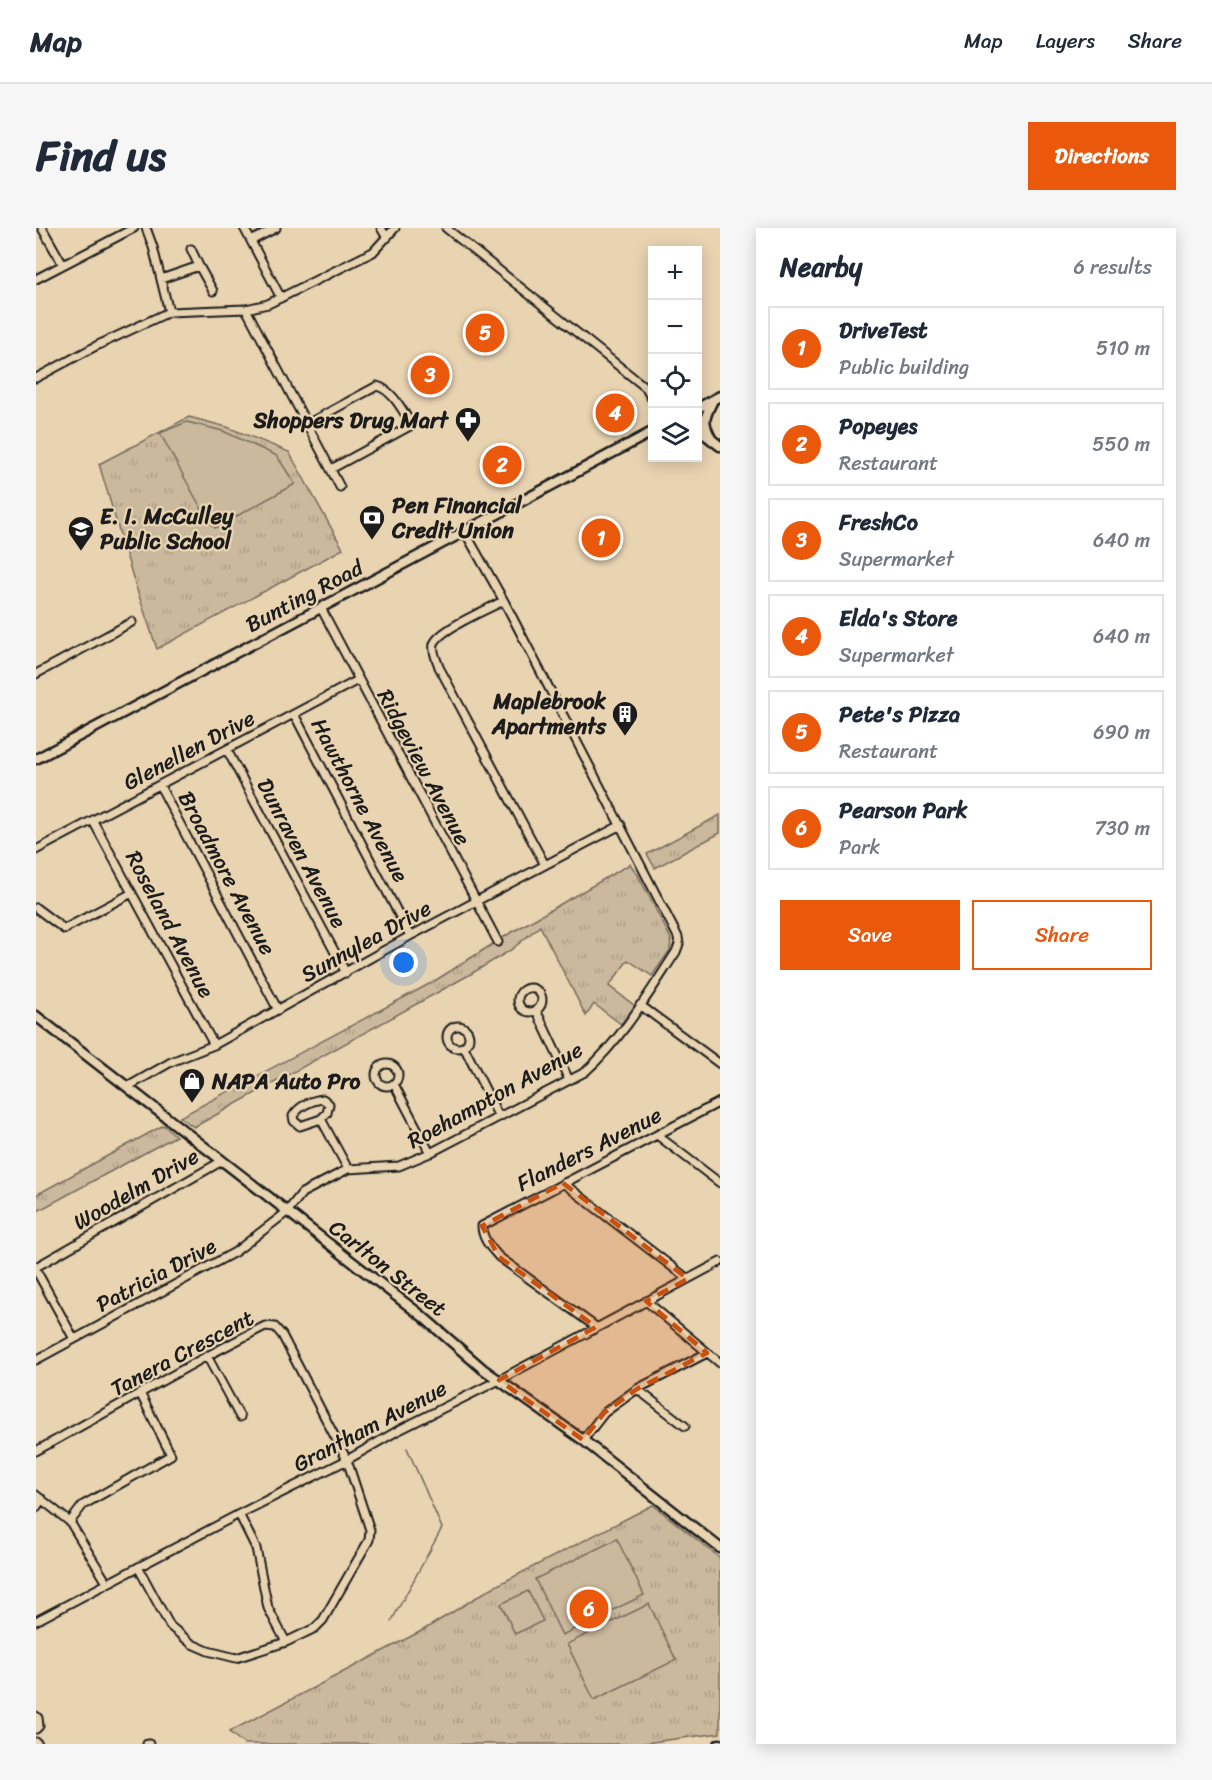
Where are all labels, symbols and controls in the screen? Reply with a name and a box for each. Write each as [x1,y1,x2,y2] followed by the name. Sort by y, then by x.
[30,17,82,66] text: Map
[964,22,1003,60] text: Map
[1036,22,1095,60] text: Layers
[1128,22,1182,60] text: Share
[36,119,166,193] text: Find us
[1028,122,1176,190] button: Directions
[780,244,862,290] text: Nearby
[648,246,702,462] map controls
[648,246,702,300] button: +
[1073,250,1152,285] text: 6 results
[648,300,702,354] button: −
[466,310,504,356] pin: 5
[839,311,928,350] text: DriveTest
[797,331,806,366] text: 1
[1096,331,1150,366] text: 510 m
[839,350,969,385] text: Public building
[410,352,450,398] pin: 3
[648,354,702,408] button: locate
[596,390,634,435] pin: 4
[253,401,449,440] place label: Shoppers Drug Mart
[453,405,483,443] pharmacy icon: Shoppers Drug Mart
[839,407,918,446] text: Popeyes
[648,408,702,462] button: layers
[796,427,807,462] text: 2
[1092,427,1150,462] text: 550 m
[482,442,522,488] pin: 2
[839,446,938,481] text: Restaurant
[391,486,523,550] place label: Pen Financial Credit Union
[100,497,234,561] place label: E. I. McCulley Public School
[357,503,387,541] bank icon: Pen Financial Credit Union
[839,503,918,542] text: FreshCo
[66,514,96,552] school or university icon: E. I. McCulley Public School
[582,516,620,560] pin: 1
[796,523,807,558] text: 3
[1093,523,1150,558] text: 640 m
[839,542,954,577] text: Supermarket
[238,548,371,643] street label: Bunting Road
[839,599,957,638] text: Elda's Store
[795,619,808,654] text: 4
[1093,619,1150,654] text: 640 m
[839,638,954,673] text: Supermarket
[366,681,482,853] street label: Ridgeview Avenue
[491,682,607,746] place label: Maplebrook Apartments
[839,695,960,734] text: Pete's Pizza
[116,699,262,801] street label: Glenellen Drive
[610,699,640,737] building icon: Maplebrook Apartments
[300,711,420,890] street label: Hawthorne Avenue
[795,715,808,750] text: 5
[1093,715,1150,750] text: 690 m
[839,734,938,769] text: Restaurant
[246,771,358,936] street label: Dunraven Avenue
[167,784,287,962] street label: Broadmore Avenue
[839,791,968,830] text: Pearson Park
[796,811,807,846] text: 6
[1094,811,1150,846] text: 730 m
[839,830,880,865] text: Park
[115,843,226,1005] street label: Roseland Avenue
[293,889,439,993] street label: Sunnylea Drive
[780,900,960,970] button: Save
[972,900,1152,970] button: Share
[389,948,418,977] your location
[400,1030,590,1160] street label: Roehampton Avenue
[211,1062,361,1101] place label: NAPA Auto Pro
[177,1066,207,1104] shop icon: NAPA Auto Pro
[509,1095,669,1203] street label: Flanders Avenue
[66,1137,206,1241] street label: Woodelm Drive
[320,1209,456,1327] street label: Carlton Street
[89,1227,224,1323] street label: Patricia Drive
[103,1298,261,1407] street label: Tanera Crescent
[286,1369,454,1483] street label: Grantham Avenue
[570,1586,608,1632] pin: 6

